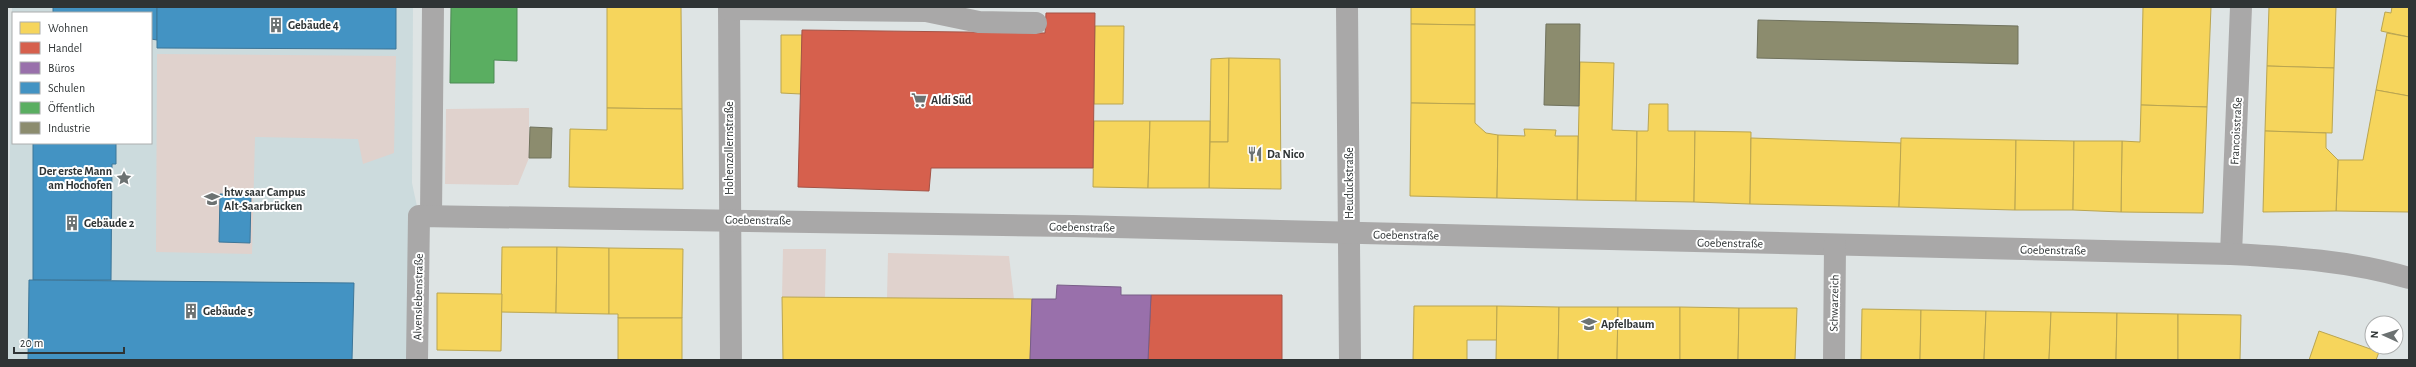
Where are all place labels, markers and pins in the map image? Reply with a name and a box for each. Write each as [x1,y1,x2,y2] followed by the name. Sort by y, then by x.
[267,16,285,34] building icon: Gebäude 4
[288,19,339,31] place label: Gebäude 4
[910,91,928,109] supermarket icon: Aldi Süd
[931,94,972,106] place label: Aldi Süd
[1246,145,1264,163] restaurant icon: Da Nico
[1267,148,1304,160] place label: Da Nico
[39,165,112,191] place label: Der erste Mann am Hochofen
[115,169,133,187] place icon: Der erste Mann am Hochofen
[224,186,306,212] place label: htw saar Campus Alt-Saarbrücken
[203,190,221,208] school or university icon: htw saar Campus Alt-Saarbrücken
[63,214,81,232] building icon: Gebäude 2
[84,217,135,229] place label: Gebäude 2
[182,302,200,320] building icon: Gebäude 5
[203,305,253,317] place label: Gebäude 5
[1580,315,1598,333] school or university icon: Apfelbaum
[1601,318,1655,330] place label: Apfelbaum

